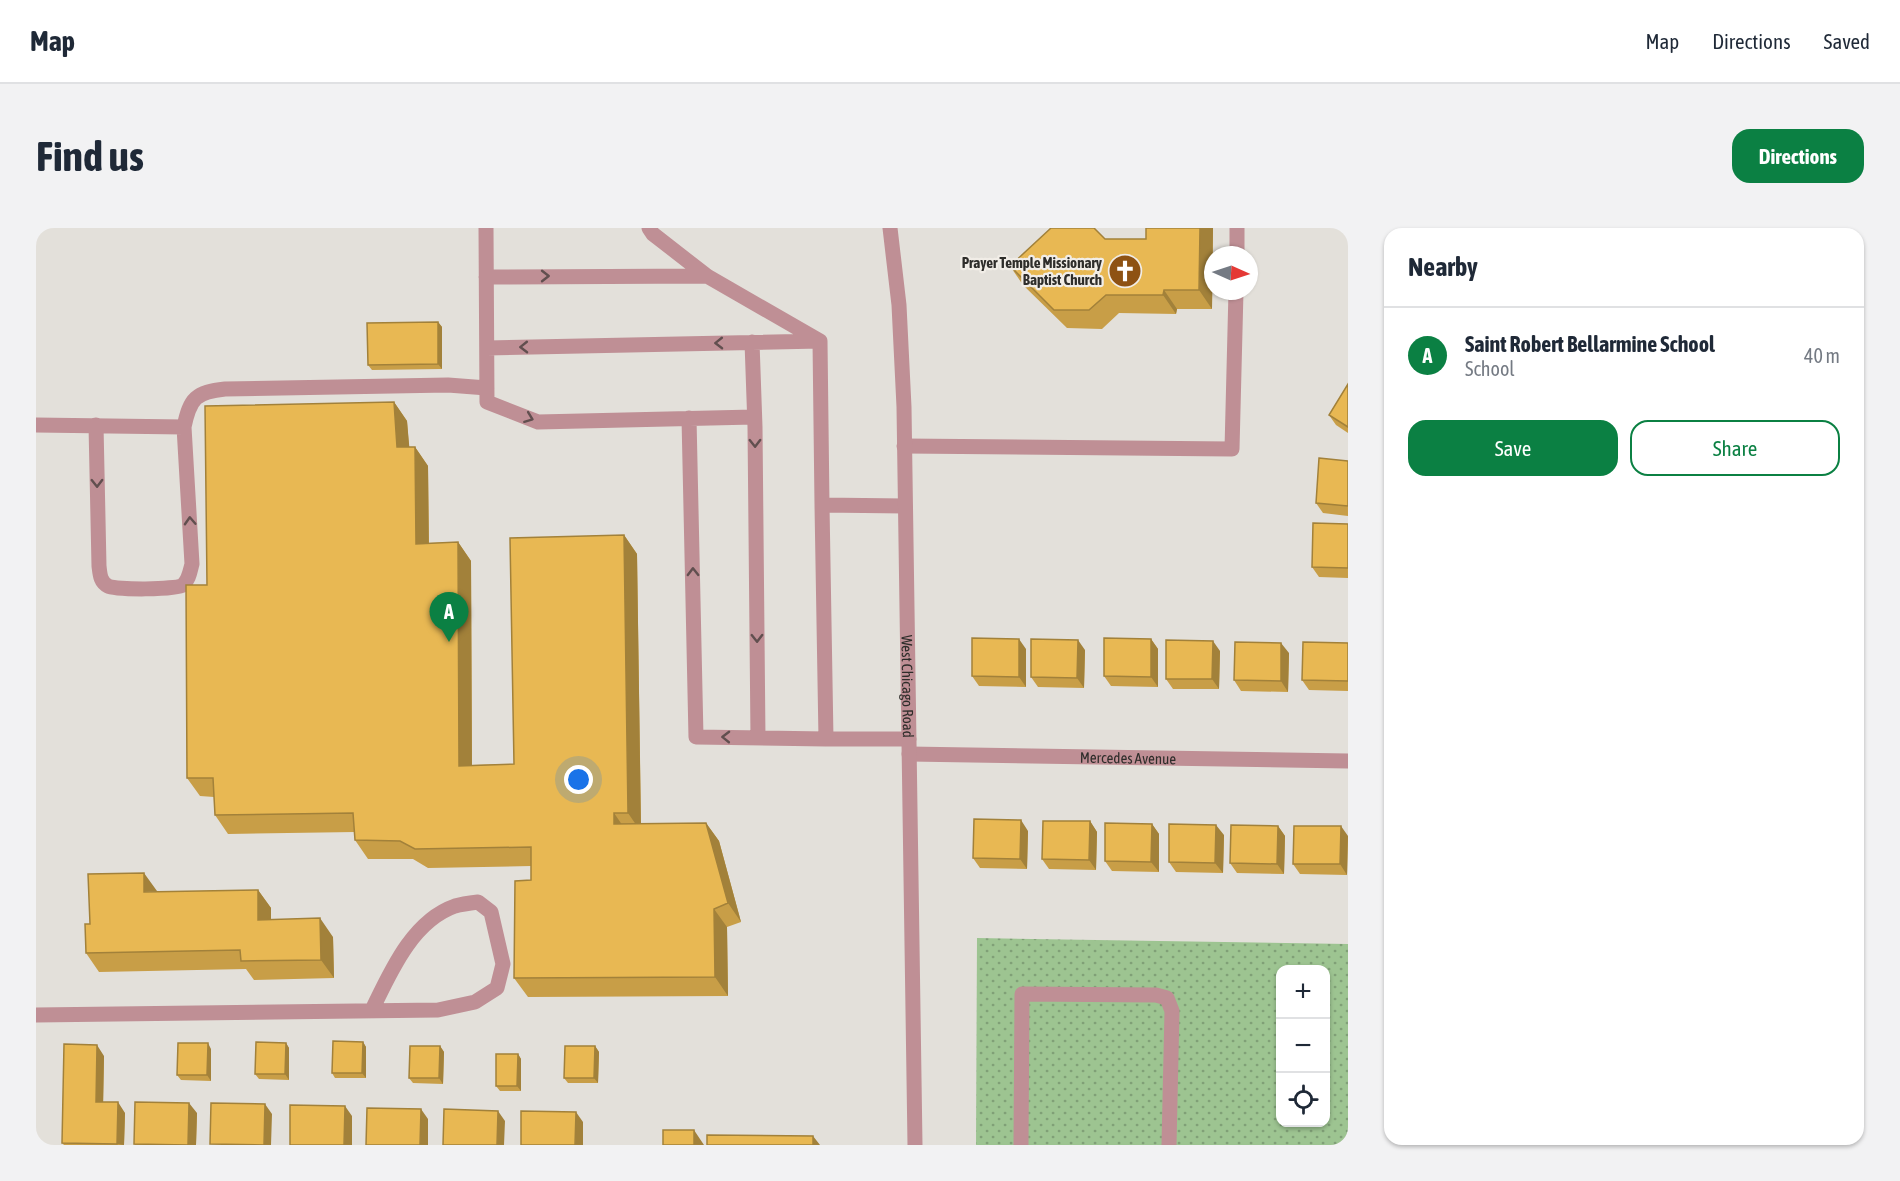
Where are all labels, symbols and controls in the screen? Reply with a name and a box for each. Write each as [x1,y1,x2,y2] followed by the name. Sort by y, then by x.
[30,25,75,57] text: Map
[1645,29,1679,53] text: Map
[1712,29,1791,53] text: Directions
[1824,29,1870,53] text: Saved
[1732,129,1864,183] button: Directions
[36,132,144,180] text: Find us
[1204,246,1258,300] north arrow
[1408,252,1478,282] text: Nearby
[1107,253,1143,289] church icon: Prayer Temple Missionary Baptist Church
[962,254,1103,288] place label: Prayer Temple Missionary Baptist Church
[540,270,549,282] one-way arrow
[1465,331,1715,357] text: Saint Robert Bellarmine School
[715,337,724,349] one-way arrow
[520,341,529,353] one-way arrow
[1423,344,1432,367] text: A
[1804,344,1840,367] text: 40 m
[1465,357,1515,380] text: School
[523,411,534,423] one-way arrow
[1408,420,1618,476] button: Save
[1630,420,1840,476] button: Share
[749,438,761,447] one-way arrow
[91,479,103,488] one-way arrow
[183,516,196,525] one-way arrow
[686,567,699,576] one-way arrow
[430,592,468,642] pin: A
[751,633,763,642] one-way arrow
[899,635,917,738] street label: West Chicago Road
[721,731,730,744] one-way arrow
[1080,748,1177,767] street label: Mercedes Avenue
[564,765,593,794] your location
[1276,965,1330,1127] map controls
[1276,965,1330,1019] button: +
[1276,1019,1330,1073] button: −
[1276,1073,1330,1127] button: locate

